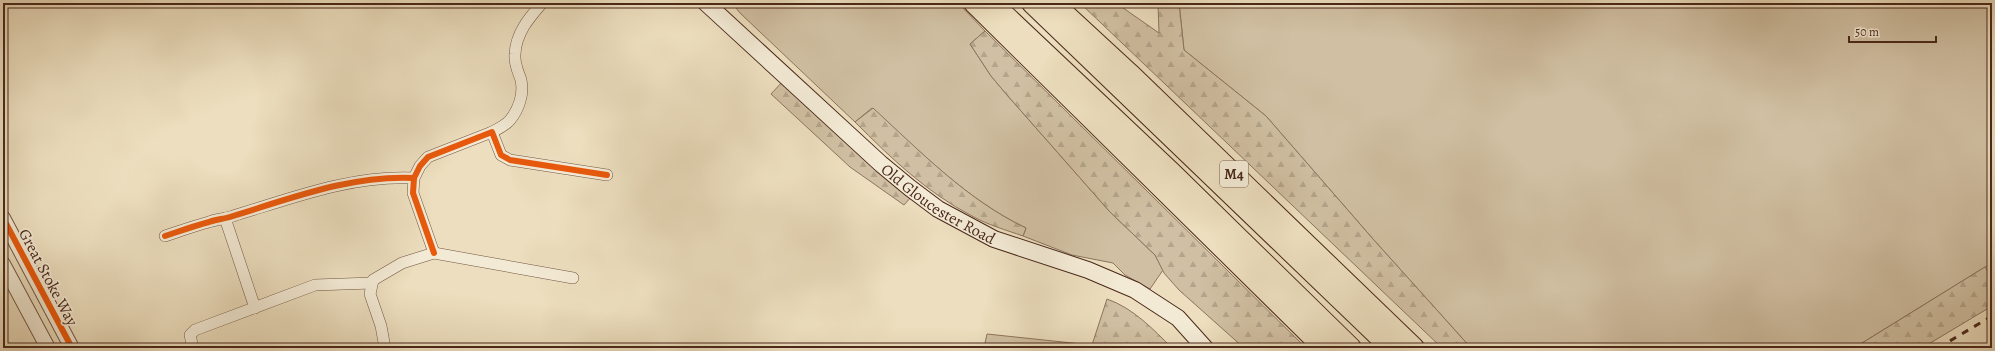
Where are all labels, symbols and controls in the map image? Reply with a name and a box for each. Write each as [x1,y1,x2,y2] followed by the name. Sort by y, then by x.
[1849,18,1936,44] scale bar
[1855,24,1879,40] text: 50 m
[876,159,1000,250] street label: Old Gloucester Road
[1220,161,1248,187] road number: M4
[13,225,83,331] street label: Great Stoke Way

